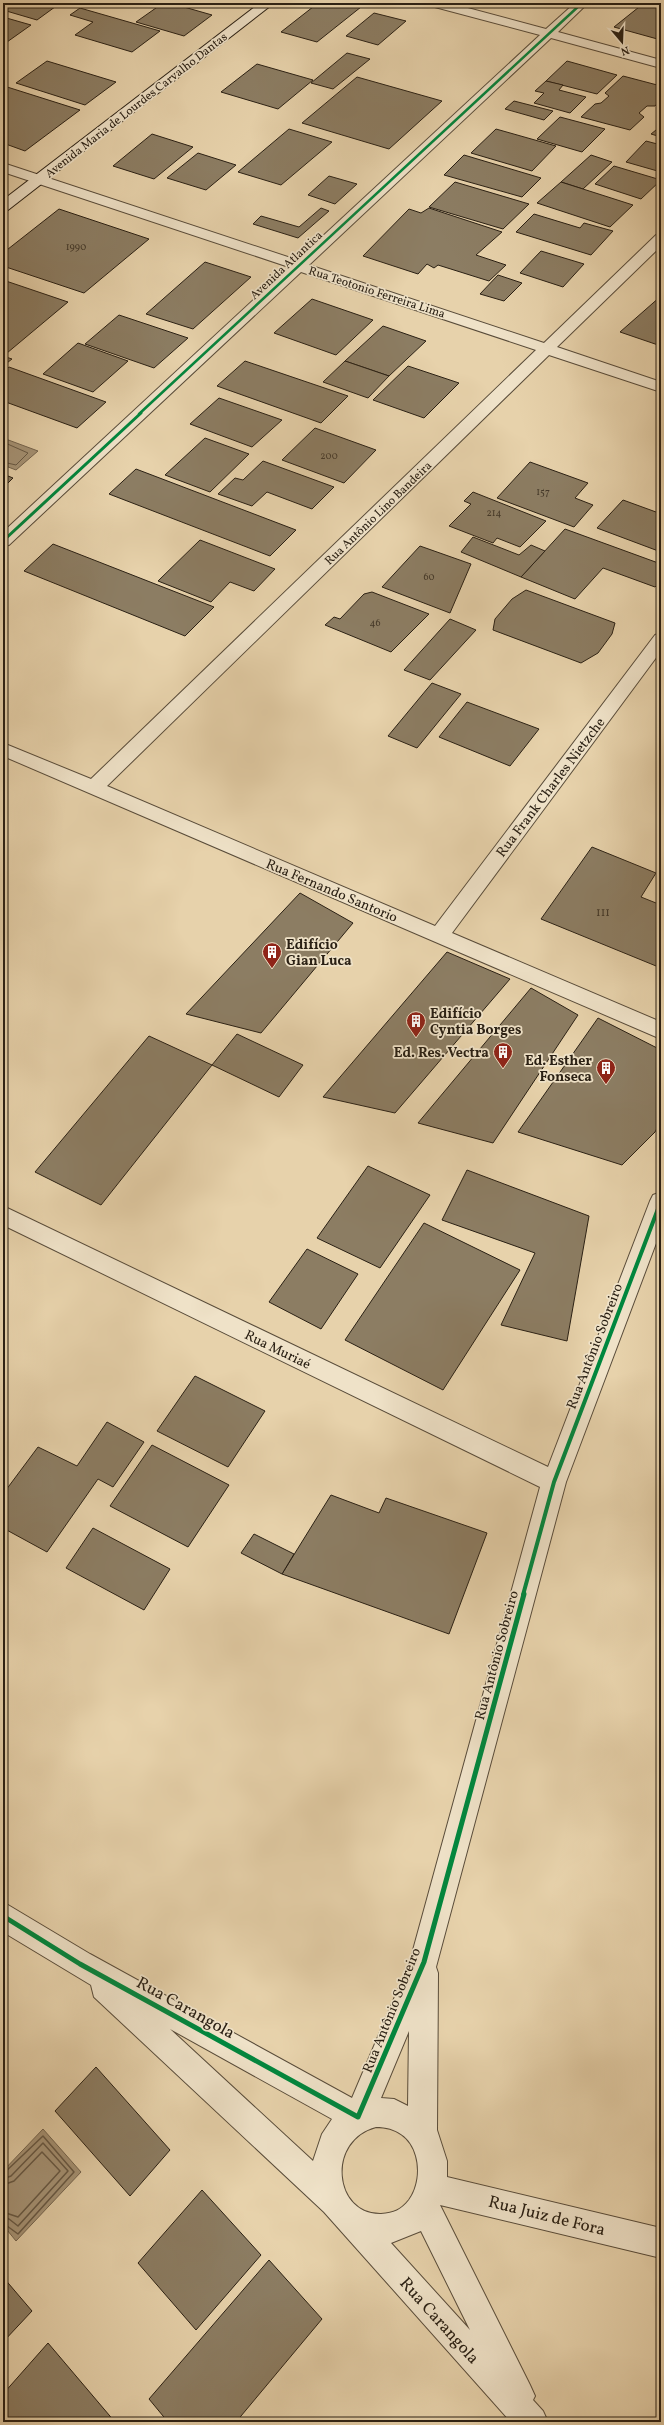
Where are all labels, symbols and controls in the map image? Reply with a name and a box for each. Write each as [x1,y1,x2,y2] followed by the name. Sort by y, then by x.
[602,22,642,62] north arrow
[42,29,231,182] street label: Avenida Maria de Lourdes Carvalho Dantas
[619,42,631,58] text: N
[247,228,326,304] street label: Avenida Atlantica
[66,240,86,254] house number: 1990
[306,263,447,323] street label: Rua Teotonio Ferreira Lima
[320,449,338,463] house number: 200
[322,458,436,569] street label: Rua Antônio Lino Bandeira
[536,485,550,499] house number: 157
[486,506,502,520] house number: 214
[423,570,435,584] house number: 60
[370,616,380,630] house number: 46
[492,714,610,862] street label: Rua Frank Charles Nietzche
[263,855,400,928] street label: Rua Fernando Santorio
[596,905,610,921] house number: 111
[286,936,352,971] place label: Edifício Gian Luca
[261,941,283,969] building icon: Edifício Gian Luca
[430,1005,521,1040] place label: Edifício Cyntia Borges
[405,1010,427,1038] building icon: Edifício Cyntia Borges
[492,1041,514,1069] building icon: Ed. Res. Vectra
[394,1044,489,1063] place label: Ed. Res. Vectra
[525,1052,592,1087] place label: Ed. Esther Fonseca
[595,1057,617,1085] building icon: Ed. Esther Fonseca
[563,1281,628,1412] street label: Rua Antônio Sobreiro
[241,1326,314,1375] street label: Rua Muriaé
[471,1589,524,1722] street label: Rua Antônio Sobreiro
[359,1945,426,2076] street label: Rua Antônio Sobreiro
[132,1972,239,2045] street label: Rua Carangola
[486,2191,607,2242] street label: Rua Juiz de Fora
[394,2273,484,2369] street label: Rua Carangola

